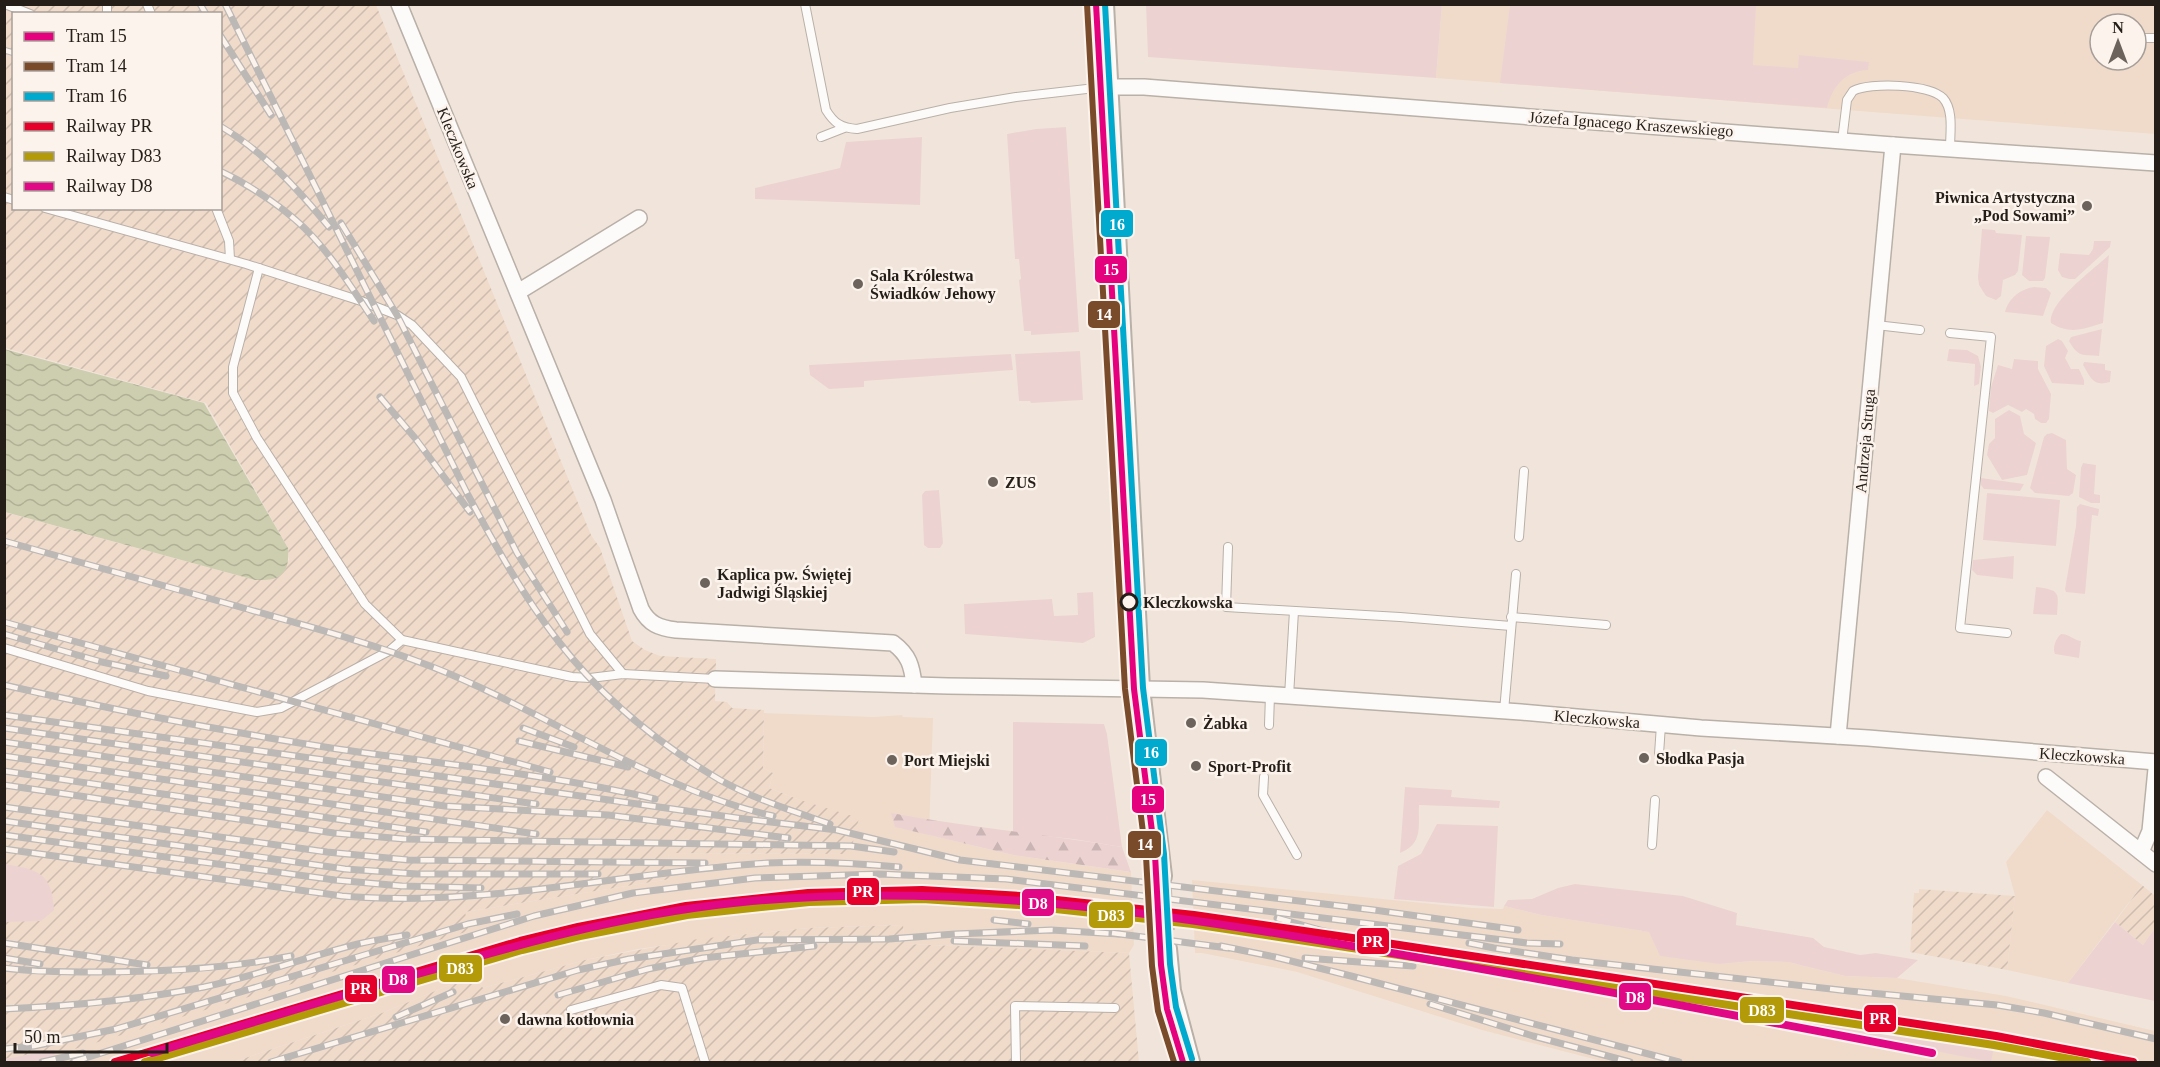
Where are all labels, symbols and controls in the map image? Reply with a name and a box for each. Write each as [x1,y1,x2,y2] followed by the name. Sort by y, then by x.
[12,12,222,210] legend
[2088,12,2148,72] north arrow
[2112,19,2124,36] text: N
[66,26,127,46] text: Tram 15
[66,56,127,76] text: Tram 14
[66,86,127,106] text: Tram 16
[434,105,482,191] street label: Kleczkowska
[1528,108,1734,141] street label: Józefa Ignacego Kraszewskiego
[66,116,153,136] text: Railway PR
[66,146,161,166] text: Railway D83
[66,176,152,196] text: Railway D8
[1935,189,2075,224] place label: Piwnica Artystyczna „Pod Sowami”
[2080,199,2094,213] marker: Piwnica Artystyczna „Pod Sowami”
[1100,209,1134,238] line badge: 16
[1109,216,1125,233] text: 16
[1094,255,1128,284] line badge: 15
[1103,261,1119,278] text: 15
[870,267,996,303] place label: Sala Królestwa Świadków Jehowy
[851,277,865,291] marker: Sala Królestwa Świadków Jehowy
[1087,300,1121,329] line badge: 14
[1096,306,1112,323] text: 14
[1852,388,1879,494] street label: Andrzeja Struga
[1005,474,1036,491] place label: ZUS
[986,475,1000,489] marker: ZUS
[717,565,852,602] place label: Kaplica pw. Świętej Jadwigi Śląskiej
[698,576,712,590] marker: Kaplica pw. Świętej Jadwigi Śląskiej
[1120,593,1138,611] marker: Kleczkowska
[1143,594,1233,611] place label: Kleczkowska
[1553,707,1641,731] street label: Kleczkowska
[1203,714,1247,732] place label: Żabka
[1184,716,1198,730] marker: Żabka
[1134,738,1168,767] line badge: 16
[1143,744,1159,761] text: 16
[2038,745,2126,767] street label: Kleczkowska
[1656,750,1744,768] place label: Słodka Pasja
[1637,751,1651,765] marker: Słodka Pasja
[904,752,990,770] place label: Port Miejski
[885,753,899,767] marker: Port Miejski
[1208,758,1292,776] place label: Sport-Profit
[1189,759,1203,773] marker: Sport-Profit
[1131,785,1165,814] line badge: 15
[1140,791,1156,808] text: 15
[1127,830,1162,859] line badge: 14
[1137,836,1153,853] text: 14
[846,877,880,906] line badge: PR
[852,883,874,900] text: PR
[1021,888,1055,917] line badge: D8
[1028,895,1048,912] text: D8
[1088,901,1134,929] line badge: D83
[1097,907,1125,924] text: D83
[1356,927,1390,955] line badge: PR
[1362,933,1384,950] text: PR
[438,954,483,983] line badge: D83
[446,960,474,977] text: D83
[381,965,416,994] line badge: D8
[388,971,408,988] text: D8
[344,974,378,1003] line badge: PR
[350,980,372,997] text: PR
[1618,982,1652,1011] line badge: D8
[1625,989,1645,1006] text: D8
[1739,996,1785,1024] line badge: D83
[1748,1002,1776,1019] text: D83
[1863,1004,1897,1033] line badge: PR
[1869,1010,1891,1027] text: PR
[517,1011,634,1028] place label: dawna kotłownia
[498,1012,512,1026] marker: dawna kotłownia
[15,1016,166,1054] scale bar
[24,1027,61,1047] text: 50 m

